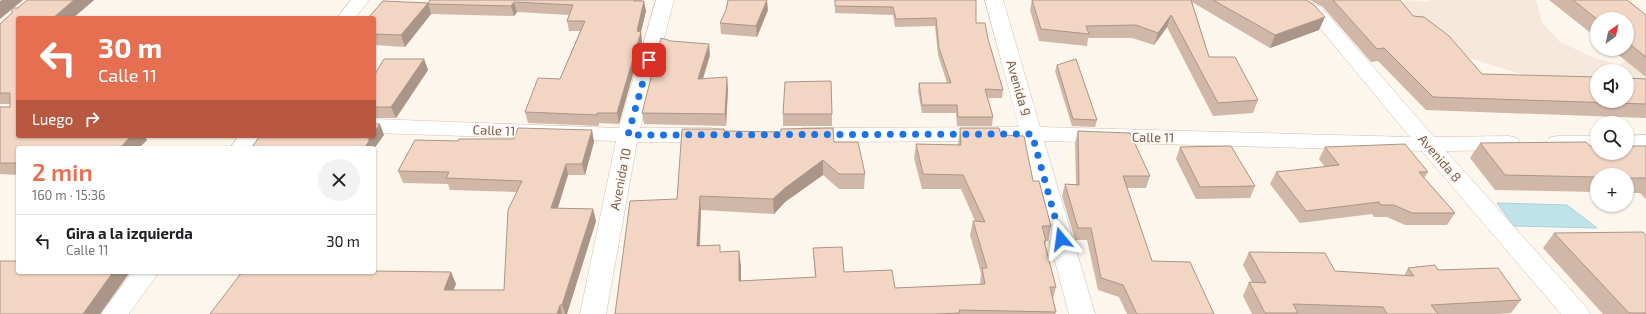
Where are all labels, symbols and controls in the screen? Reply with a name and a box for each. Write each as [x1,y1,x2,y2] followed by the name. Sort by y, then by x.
[1590,12,1634,56] north arrow
[1590,12,1634,212] map controls
[98,30,162,64] text: 30 m
[32,32,84,84] icon: left
[632,43,666,77] pin
[638,49,660,71] icon: arrive
[1003,58,1035,118] street label: Avenida 9
[98,64,157,86] text: Calle 11
[1590,64,1634,108] button: sound
[81,108,103,130] icon: right
[32,110,73,128] text: Luego
[1590,116,1634,160] button: search
[472,121,516,139] street label: Calle 11
[1132,129,1174,145] street label: Calle 11
[1415,131,1465,185] street label: Avenida 8
[606,147,634,211] street label: Avenida 10
[32,157,93,186] text: 2 min
[318,159,360,201] button: close
[1590,168,1634,212] button: +
[32,187,105,203] text: 160 m · 15:36
[1040,218,1082,260] position arrow
[66,224,193,242] text: Gira a la izquierda
[32,230,54,252] icon: left
[326,232,360,250] text: 30 m
[66,242,109,258] text: Calle 11

